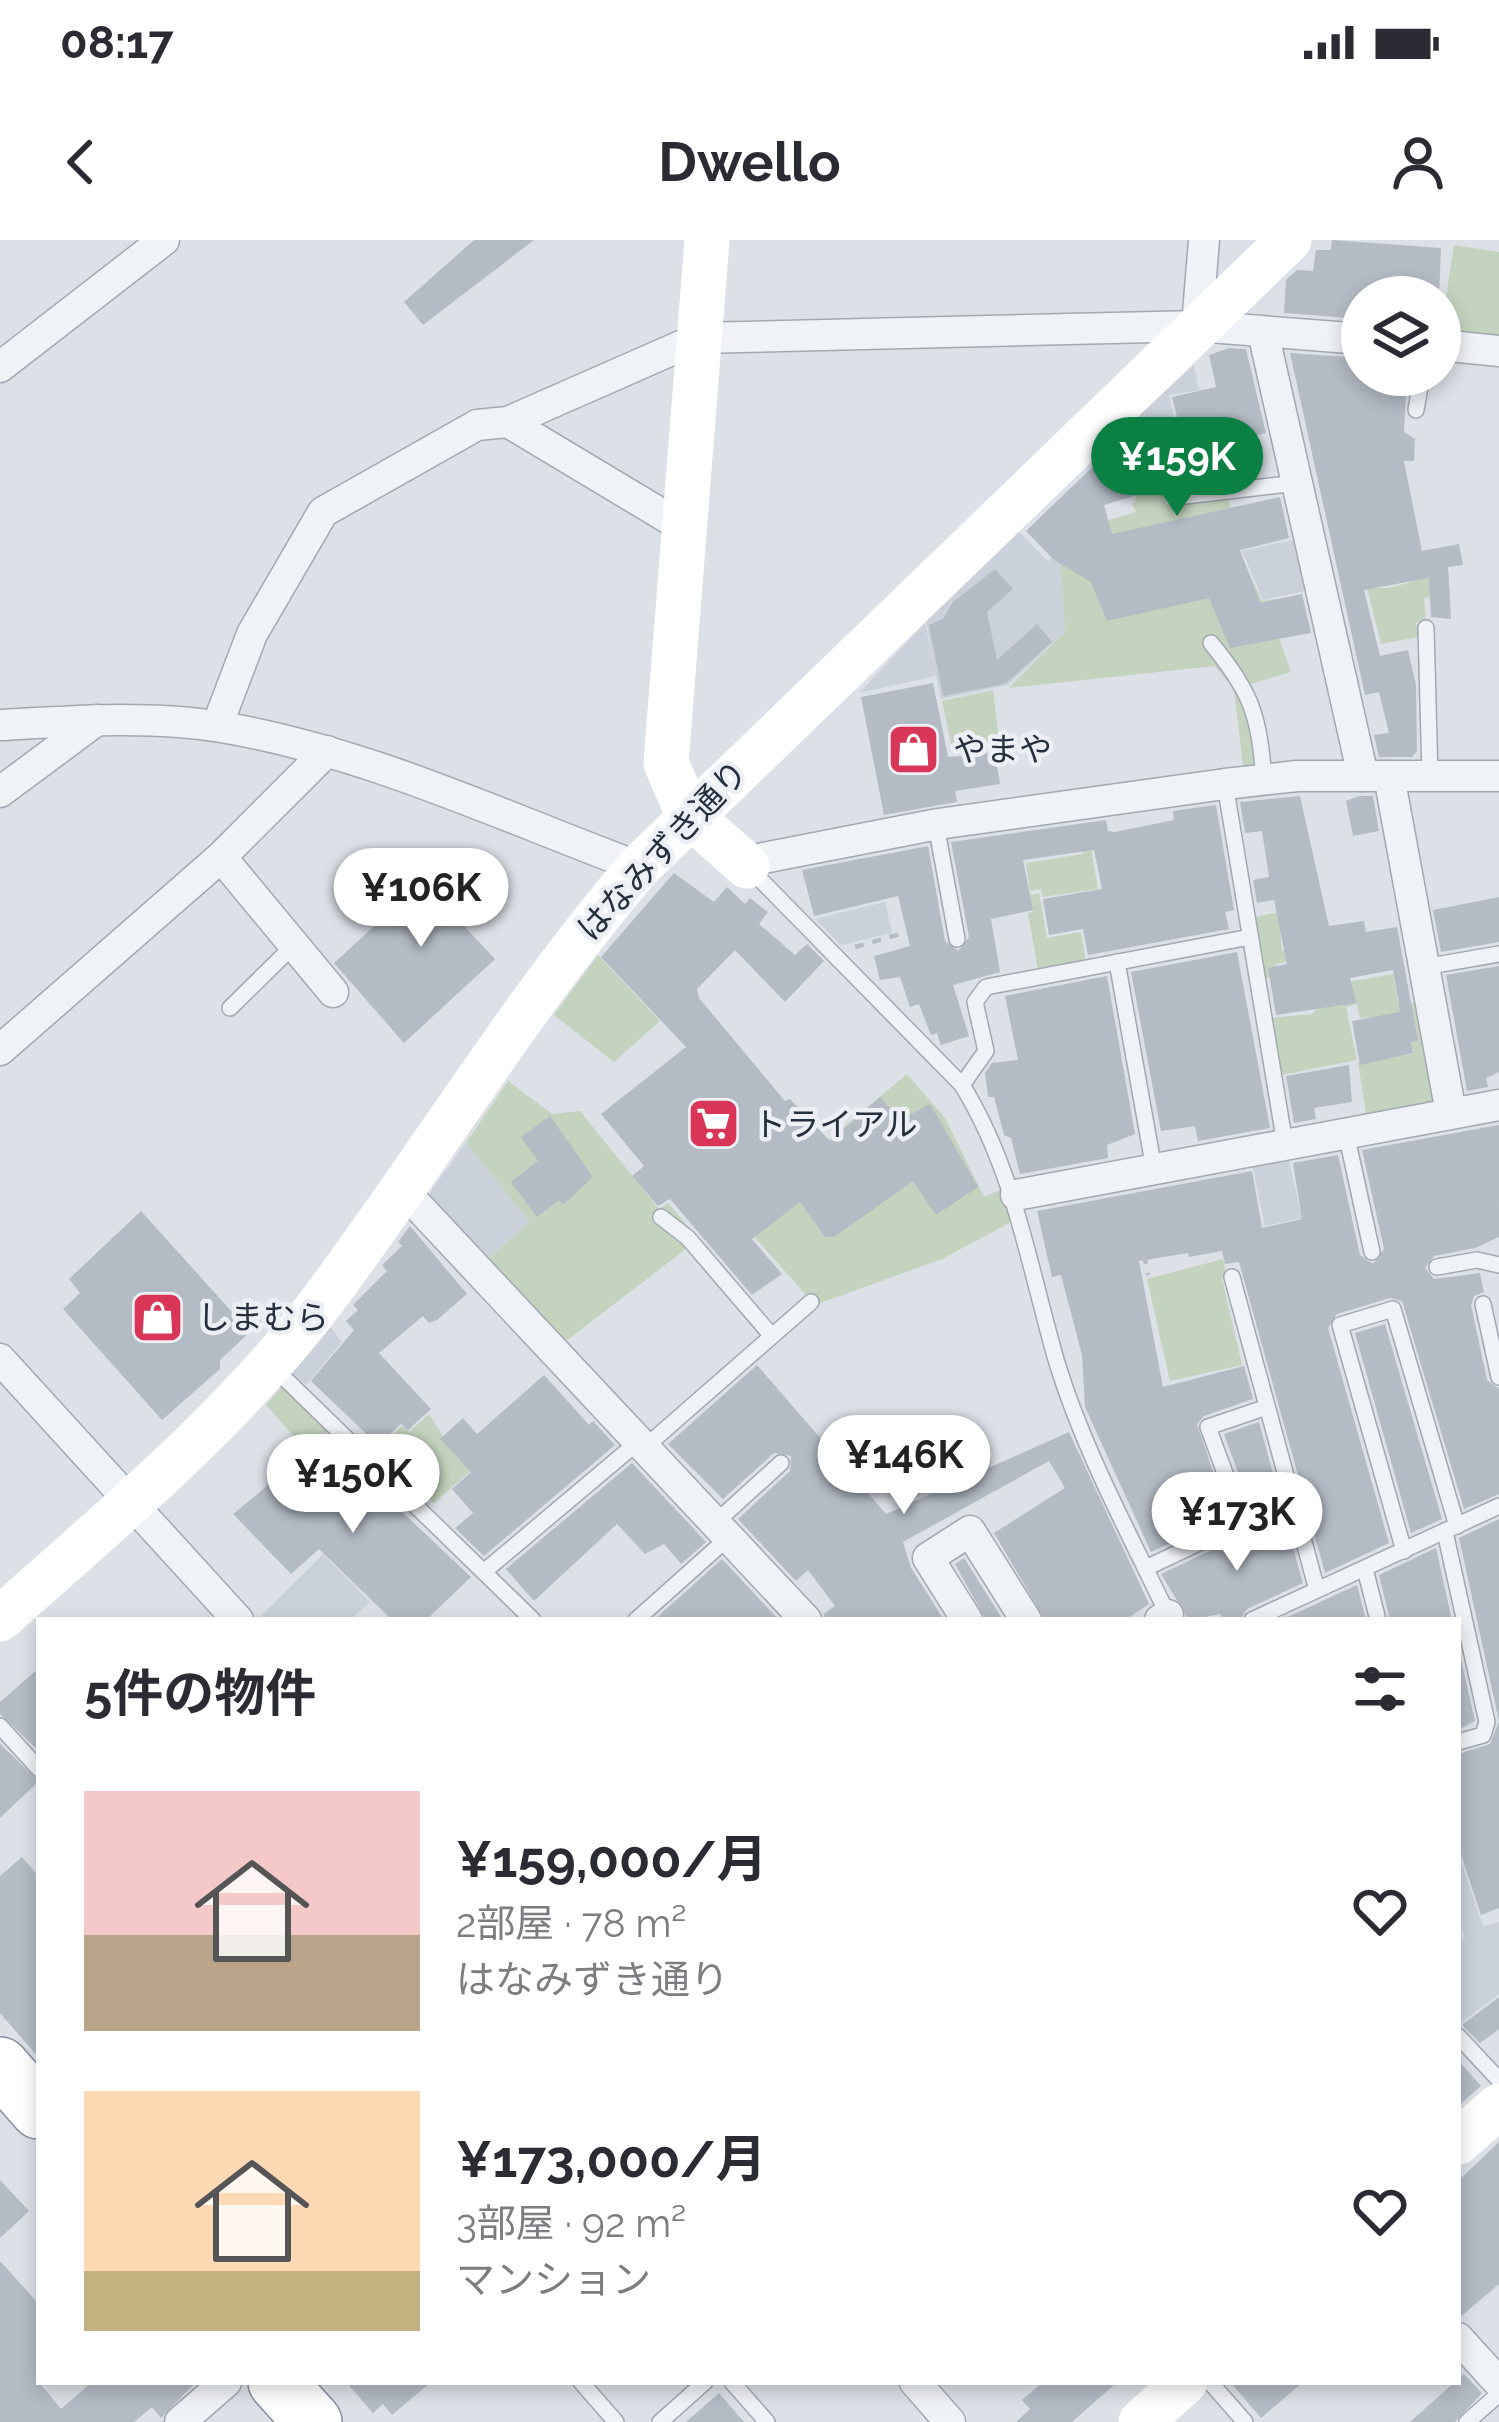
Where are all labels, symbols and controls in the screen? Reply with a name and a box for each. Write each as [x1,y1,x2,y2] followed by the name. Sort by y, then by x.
[60,16,173,69] text: 08:17
[48,129,114,195] icon: back
[1385,129,1451,195] icon: person
[658,130,841,194] text: Dwello
[1341,276,1461,396] map controls
[1341,276,1461,396] button: layers
[1093,417,1261,519] pin: ¥159K
[1118,433,1236,479] text: ¥159K
[886,721,942,777] shop icon: やまや
[953,730,1052,769] place label: やまや
[569,753,755,948] street label: はなみずき通り
[337,848,505,950] pin: ¥106K
[361,864,481,910] text: ¥106K
[686,1096,742,1152] supermarket icon: トライアル
[753,1105,918,1144] place label: トライアル
[130,1289,186,1345] shop icon: しまむら
[197,1298,329,1337] place label: しまむら
[820,1415,988,1517] pin: ¥146K
[844,1431,964,1477] text: ¥146K
[269,1434,437,1536] pin: ¥150K
[294,1450,412,1496] text: ¥150K
[1153,1472,1321,1574] pin: ¥173K
[1179,1488,1295,1534] text: ¥173K
[1347,1656,1413,1722] icon: filters
[84,1663,316,1723] text: 5件の物件
[456,1829,768,1889] text: ¥159,000/月
[180,1839,324,1983] icon: home
[1347,1878,1413,1944] icon: heart
[456,1900,687,1946] text: 2部屋 · 78 m²
[456,1956,729,2002] text: はなみずき通り
[456,2129,766,2189] text: ¥173,000/月
[180,2139,324,2283] icon: home
[1347,2178,1413,2244] icon: heart
[456,2200,686,2246] text: 3部屋 · 92 m²
[456,2256,651,2302] text: マンション

